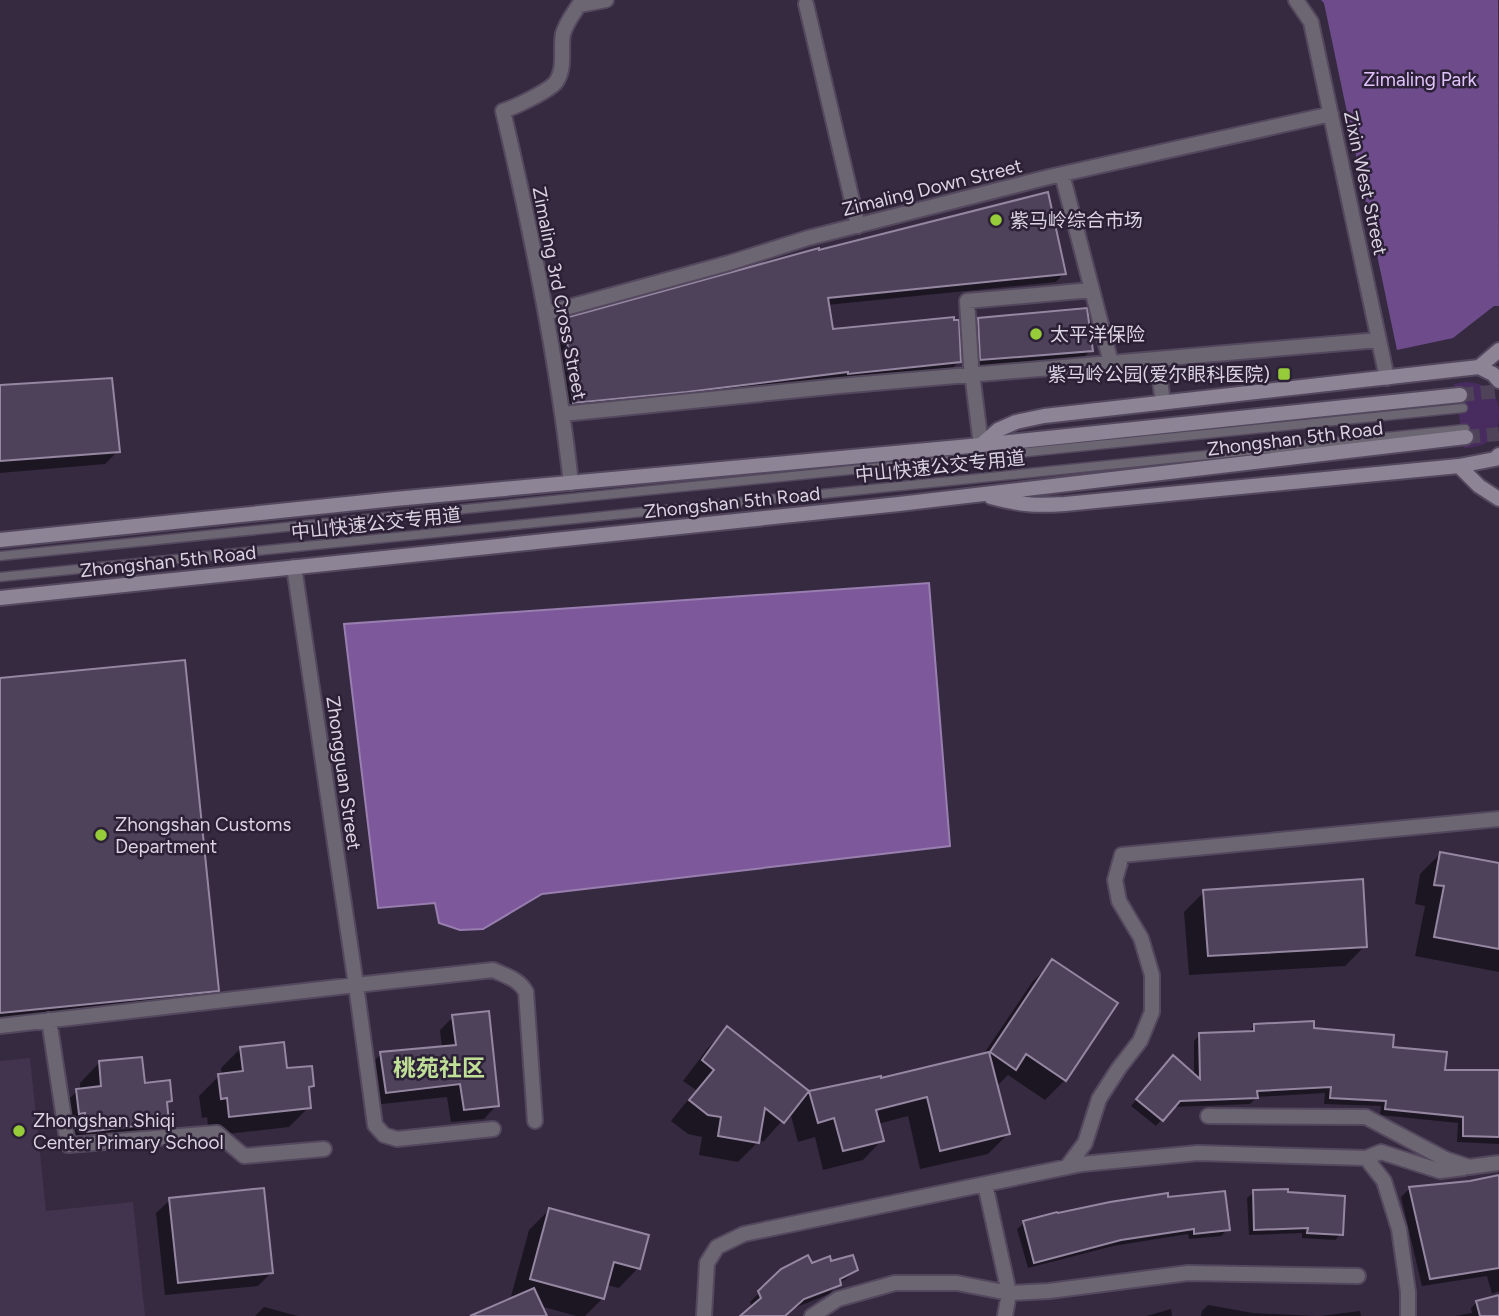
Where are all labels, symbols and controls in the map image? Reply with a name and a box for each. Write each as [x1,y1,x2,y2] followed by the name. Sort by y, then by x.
[1363,68,1478,91] park label: Zimaling Park
[1339,109,1392,257] street label: Zixin West Street
[840,154,1025,221] street label: Zimaling Down Street
[528,184,591,402] street label: Zimaling 3rd Cross Street
[1010,209,1143,232] place label: 紫马岭综合市场
[988,212,1004,228] marker: 紫马岭综合市场
[1050,323,1145,346] place label: 太平洋保险
[1028,326,1044,342] marker: 太平洋保险
[1048,363,1270,386] place label: 紫马岭公园(爱尔眼科医院)
[1276,366,1292,382] marker: 紫马岭公园(爱尔眼科医院)
[1206,416,1384,461] street label: Zhongshan 5th Road
[854,446,1026,487] street label: 中山快速公交专用道
[643,482,821,523] street label: Zhongshan 5th Road
[290,503,462,544] street label: 中山快速公交专用道
[79,541,257,582] street label: Zhongshan 5th Road
[321,694,366,852] street label: Zhongguan Street
[115,813,291,858] place label: Zhongshan Customs Department
[93,827,109,843] marker: Zhongshan Customs Department
[393,1054,485,1082] district label: 桃苑社区
[33,1109,224,1154] place label: Zhongshan Shiqi Center Primary School
[11,1123,27,1139] marker: Zhongshan Shiqi Center Primary School

